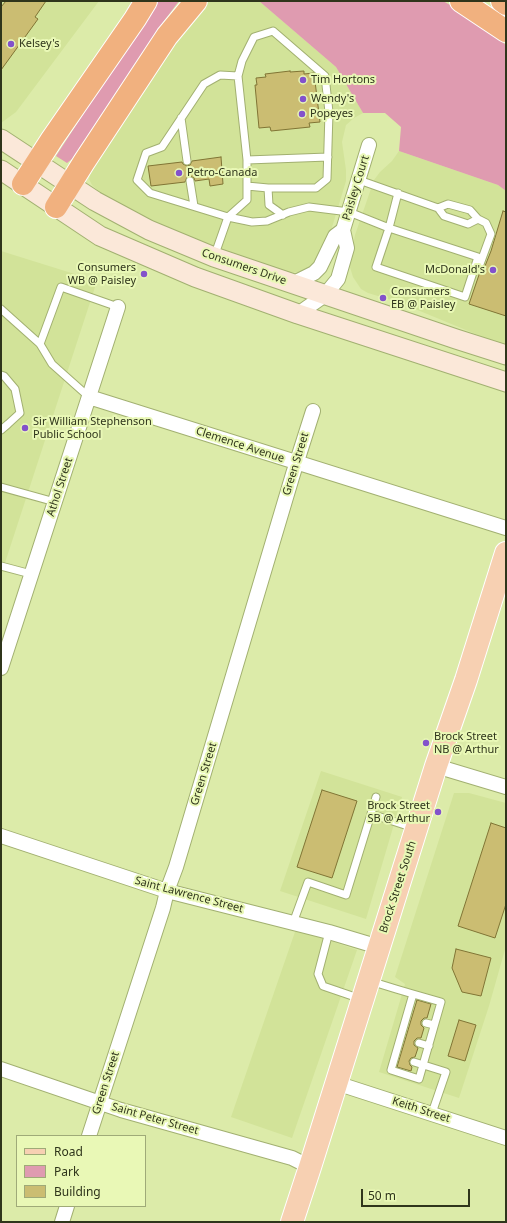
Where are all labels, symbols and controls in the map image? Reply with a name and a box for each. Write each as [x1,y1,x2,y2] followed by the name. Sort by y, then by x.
[19,37,60,51] place label: Kelsey's
[6,39,16,49] marker: Kelsey's
[311,73,375,87] place label: Tim Hortons
[298,75,308,85] marker: Tim Hortons
[311,92,354,106] place label: Wendy's
[298,94,308,104] marker: Wendy's
[310,107,353,121] place label: Popeyes
[297,109,307,119] marker: Popeyes
[340,154,372,222] street label: Paisley Court
[187,166,257,180] place label: Petro-Canada
[174,168,184,178] marker: Petro-Canada
[200,246,288,288] street label: Consumers Drive
[68,261,136,287] place label: Consumers WB @ Paisley
[425,263,485,277] place label: McDonald's
[488,265,498,275] marker: McDonald's
[139,269,149,279] marker: Consumers WB @ Paisley
[391,285,455,311] place label: Consumers EB @ Paisley
[378,293,388,303] marker: Consumers EB @ Paisley
[33,415,152,441] place label: Sir William Stephenson Public School
[20,423,30,433] marker: Sir William Stephenson Public School
[194,424,286,466] street label: Clemence Avenue
[280,431,312,497] street label: Green Street
[44,456,76,518] street label: Athol Street
[434,730,499,756] place label: Brock Street NB @ Arthur
[421,738,431,748] marker: Brock Street NB @ Arthur
[188,741,220,807] street label: Green Street
[367,799,430,825] place label: Brock Street SB @ Arthur
[433,807,443,817] marker: Brock Street SB @ Arthur
[377,839,419,935] street label: Brock Street South
[133,874,245,916] street label: Saint Lawrence Street
[90,1050,122,1116] street label: Green Street
[390,1094,452,1126] street label: Keith Street
[110,1100,200,1138] street label: Saint Peter Street
[16,1135,146,1207] legend
[54,1143,83,1160] text: Road
[54,1163,79,1180] text: Park
[363,1181,472,1207] scale bar
[54,1183,101,1200] text: Building
[368,1187,396,1204] text: 50 m

